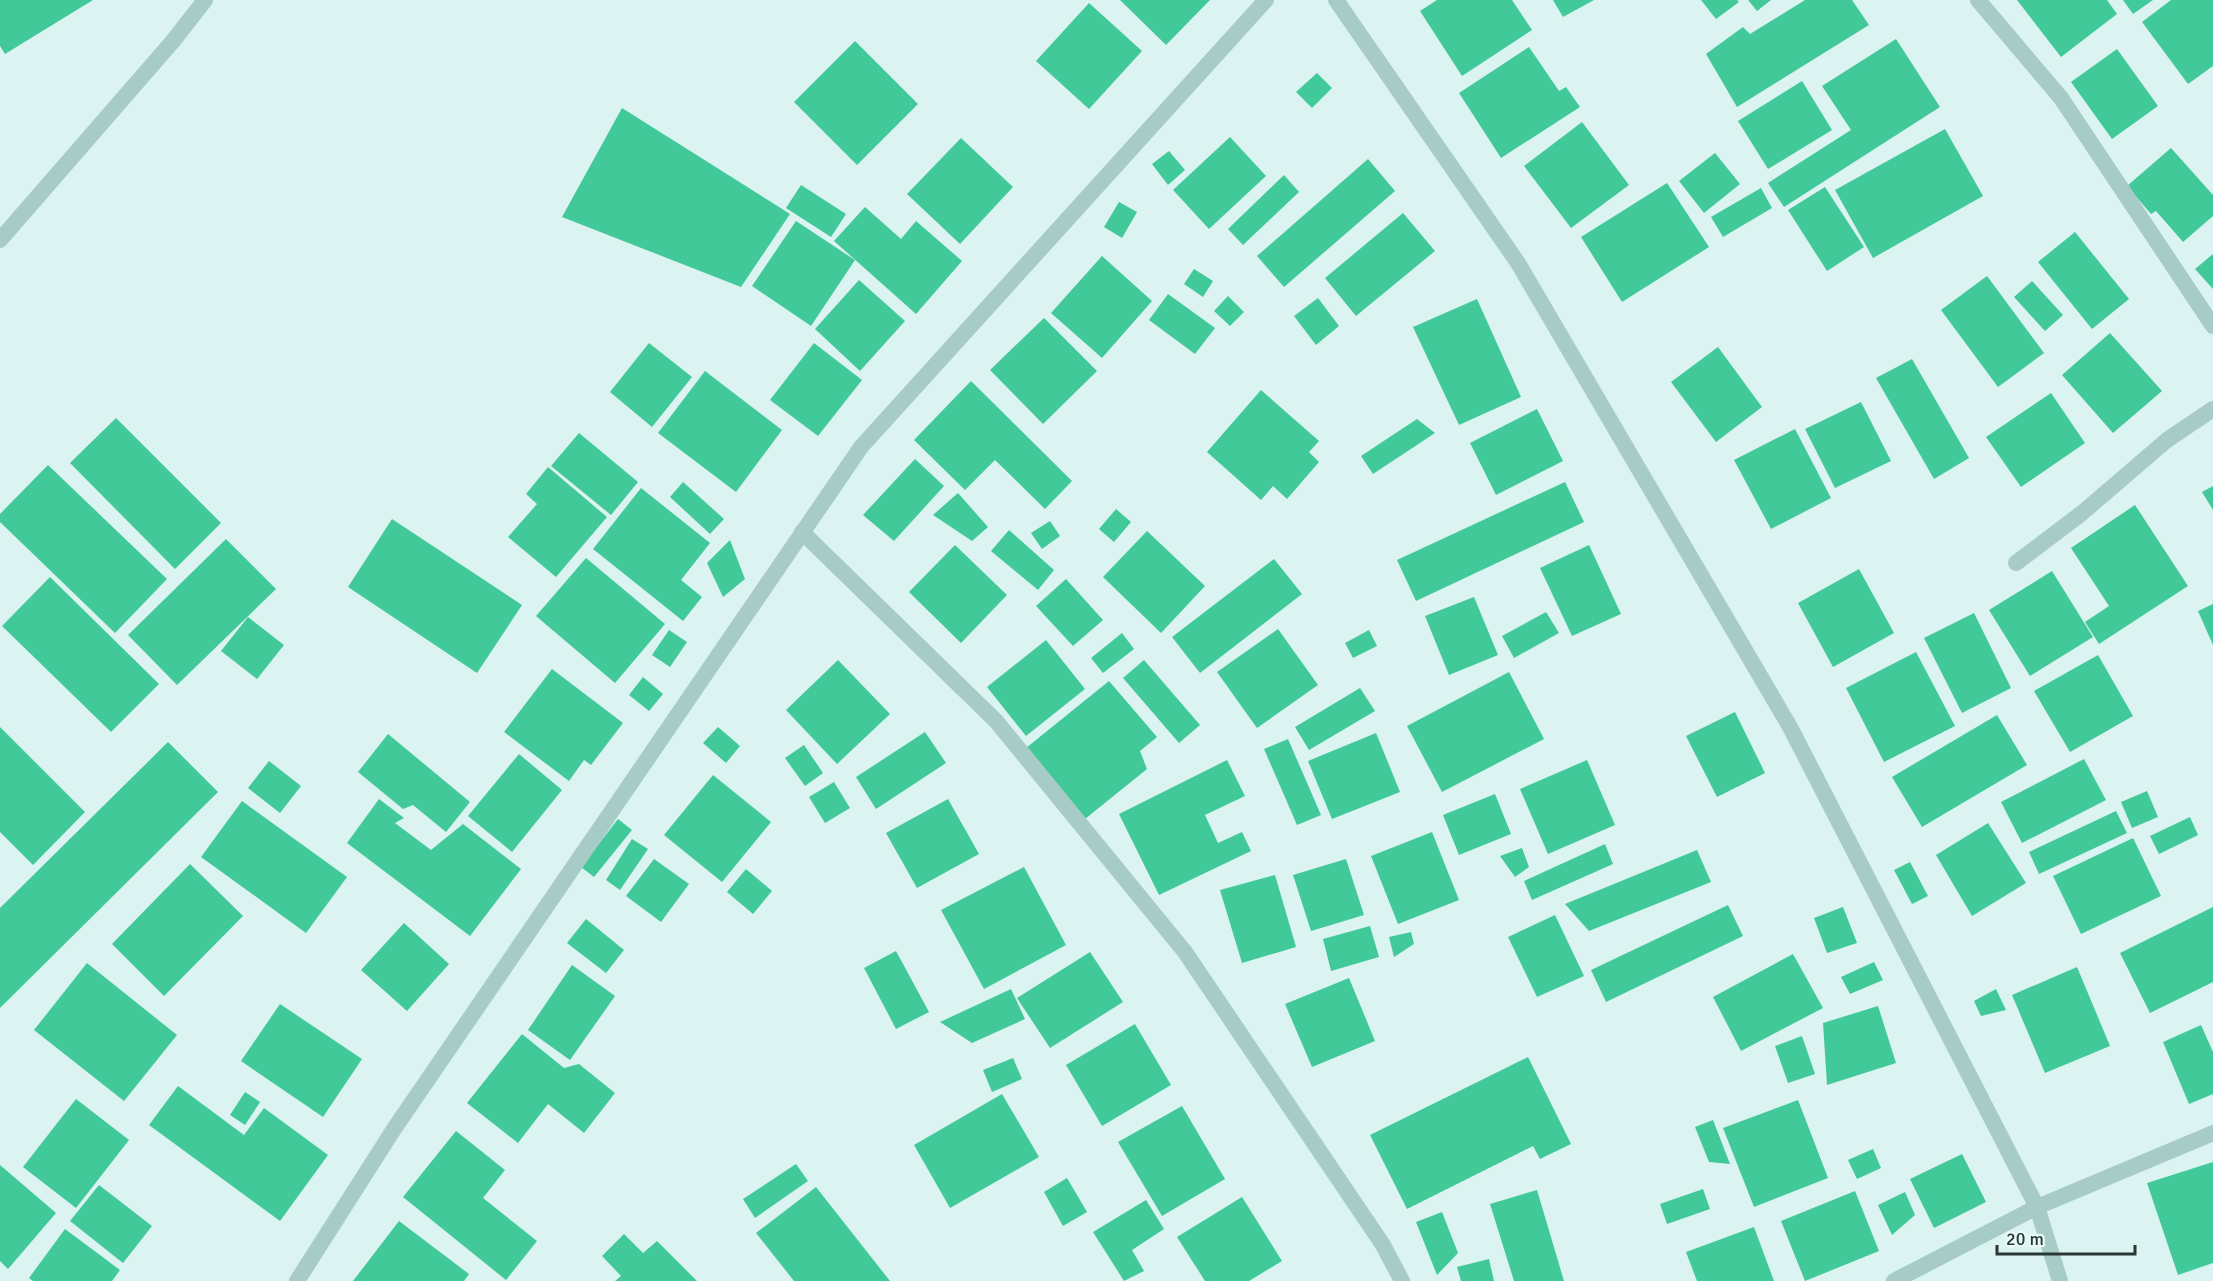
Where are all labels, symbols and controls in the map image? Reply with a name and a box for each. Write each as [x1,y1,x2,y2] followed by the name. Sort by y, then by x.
[1997,1218,2135,1256] scale bar
[2006,1228,2044,1250] text: 20 m

